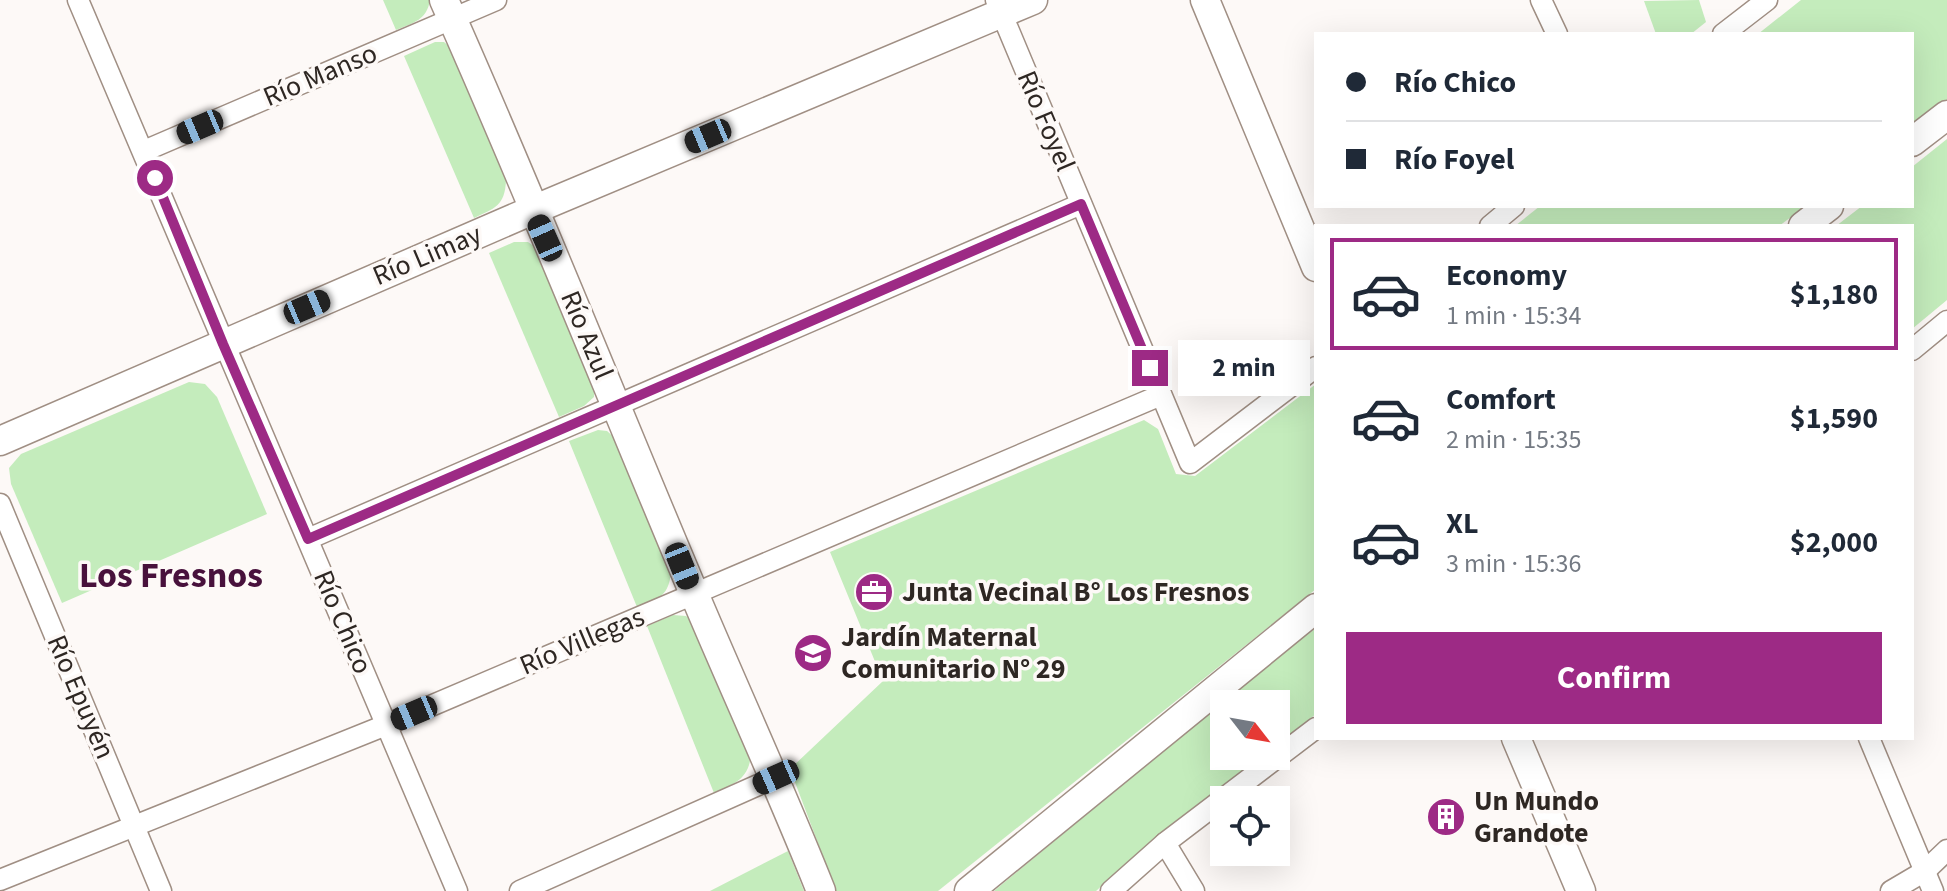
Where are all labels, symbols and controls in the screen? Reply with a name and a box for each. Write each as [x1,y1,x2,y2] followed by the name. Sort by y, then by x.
[257,33,383,117] street label: Río Manso
[1394,61,1516,104] text: Río Chico
[1007,64,1085,178] street label: Río Foyel
[173,107,227,147] car
[681,116,735,156] car
[1394,138,1514,181] text: Río Foyel
[137,160,173,196] route start
[524,211,566,265] car
[366,214,488,296] street label: Río Limay
[1446,254,1567,297] text: Economy
[1350,258,1422,330] icon: car
[1790,273,1878,316] text: $1,180
[550,284,624,386] street label: Río Azul
[280,287,334,327] car
[1446,297,1581,334] text: 1 min · 15:34
[1178,340,1310,396] callout: 2 min
[1212,349,1276,386] text: 2 min
[1132,350,1168,386] route end
[1446,378,1556,421] text: Comfort
[1350,382,1422,454] icon: car
[1790,397,1878,440] text: $1,590
[1446,421,1581,458] text: 2 min · 15:35
[1446,502,1479,545] text: XL
[1350,506,1422,578] icon: car
[1790,521,1878,564] text: $2,000
[662,539,702,593] car
[1446,545,1581,582] text: 3 min · 15:36
[79,550,263,601] district label: Los Fresnos
[303,564,383,680] street label: Río Chico
[853,571,895,613] office icon: Junta Vecinal B° Los Fresnos
[902,572,1249,612] place label: Junta Vecinal B° Los Fresnos
[513,597,651,685] street label: Río Villegas
[841,617,1065,689] place label: Jardín Maternal Comunitario N° 29
[37,629,125,765] street label: Río Epuyén
[792,632,834,674] school or university icon: Jardín Maternal Comunitario N° 29
[1346,632,1882,724] button: Confirm
[1210,690,1290,770] north arrow
[1210,690,1290,866] map controls
[387,693,441,733] car
[749,756,803,798] car
[1474,781,1599,853] place label: Un Mundo Grandote
[1210,786,1290,866] button: locate
[1425,796,1467,838] building icon: Un Mundo Grandote

